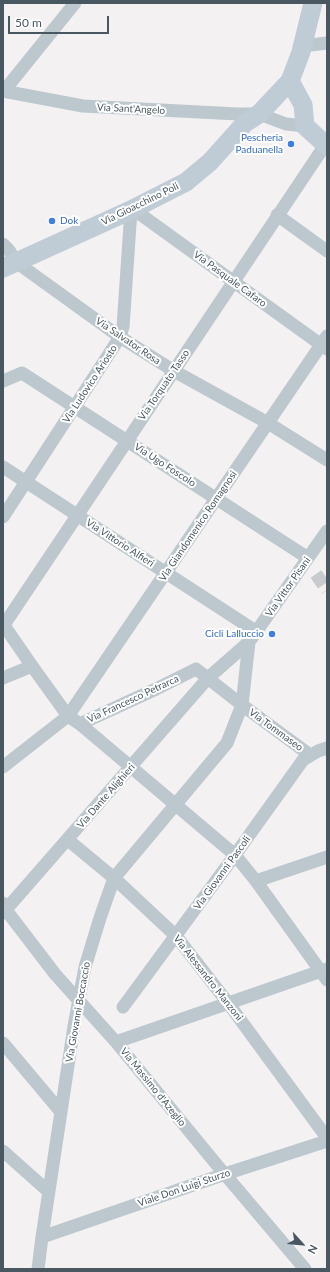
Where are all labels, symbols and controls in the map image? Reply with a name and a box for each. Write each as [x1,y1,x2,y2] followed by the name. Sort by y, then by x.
[10,8,111,34] scale bar
[15,15,42,30] text: 50 m
[97,101,165,117] street label: Via Sant'Angelo
[235,132,283,156] place label: Pescheria Paduanella
[286,139,296,149] marker: Pescheria Paduanella
[99,180,181,228] street label: Via Gioacchino Poli
[60,215,78,227] place label: Dok
[47,216,57,226] marker: Dok
[191,248,269,310] street label: Via Pasquale Cafaro
[93,315,163,367] street label: Via Salvator Rosa
[60,343,120,425] street label: Via Ludovico Ariosto
[136,347,192,423] street label: Via Torquato Tasso
[132,441,198,489] street label: Via Ugo Foscolo
[157,469,239,583] street label: Via Giandomenico Romagnosi
[84,517,156,569] street label: Via Vittorio Alfieri
[263,555,313,619] street label: Via Vittor Pisani
[205,628,264,640] place label: Cicli Lalluccio
[267,629,277,639] marker: Cicli Lalluccio
[85,673,181,725] street label: Via Francesco Petrarca
[247,706,305,754] street label: Via Tommaseo
[75,761,137,831] street label: Via Dante Alighieri
[191,834,253,912] street label: Via Giovanni Pascoli
[171,933,245,1023] street label: Via Alessandro Manzoni
[63,961,93,1063] street label: Via Giovanni Boccaccio
[118,1045,188,1129] street label: Via Massimo d'Azeglio
[136,1167,232,1209] street label: Viale Don Luigi Sturzo
[282,1224,322,1264] north arrow
[305,1243,321,1256] text: N

